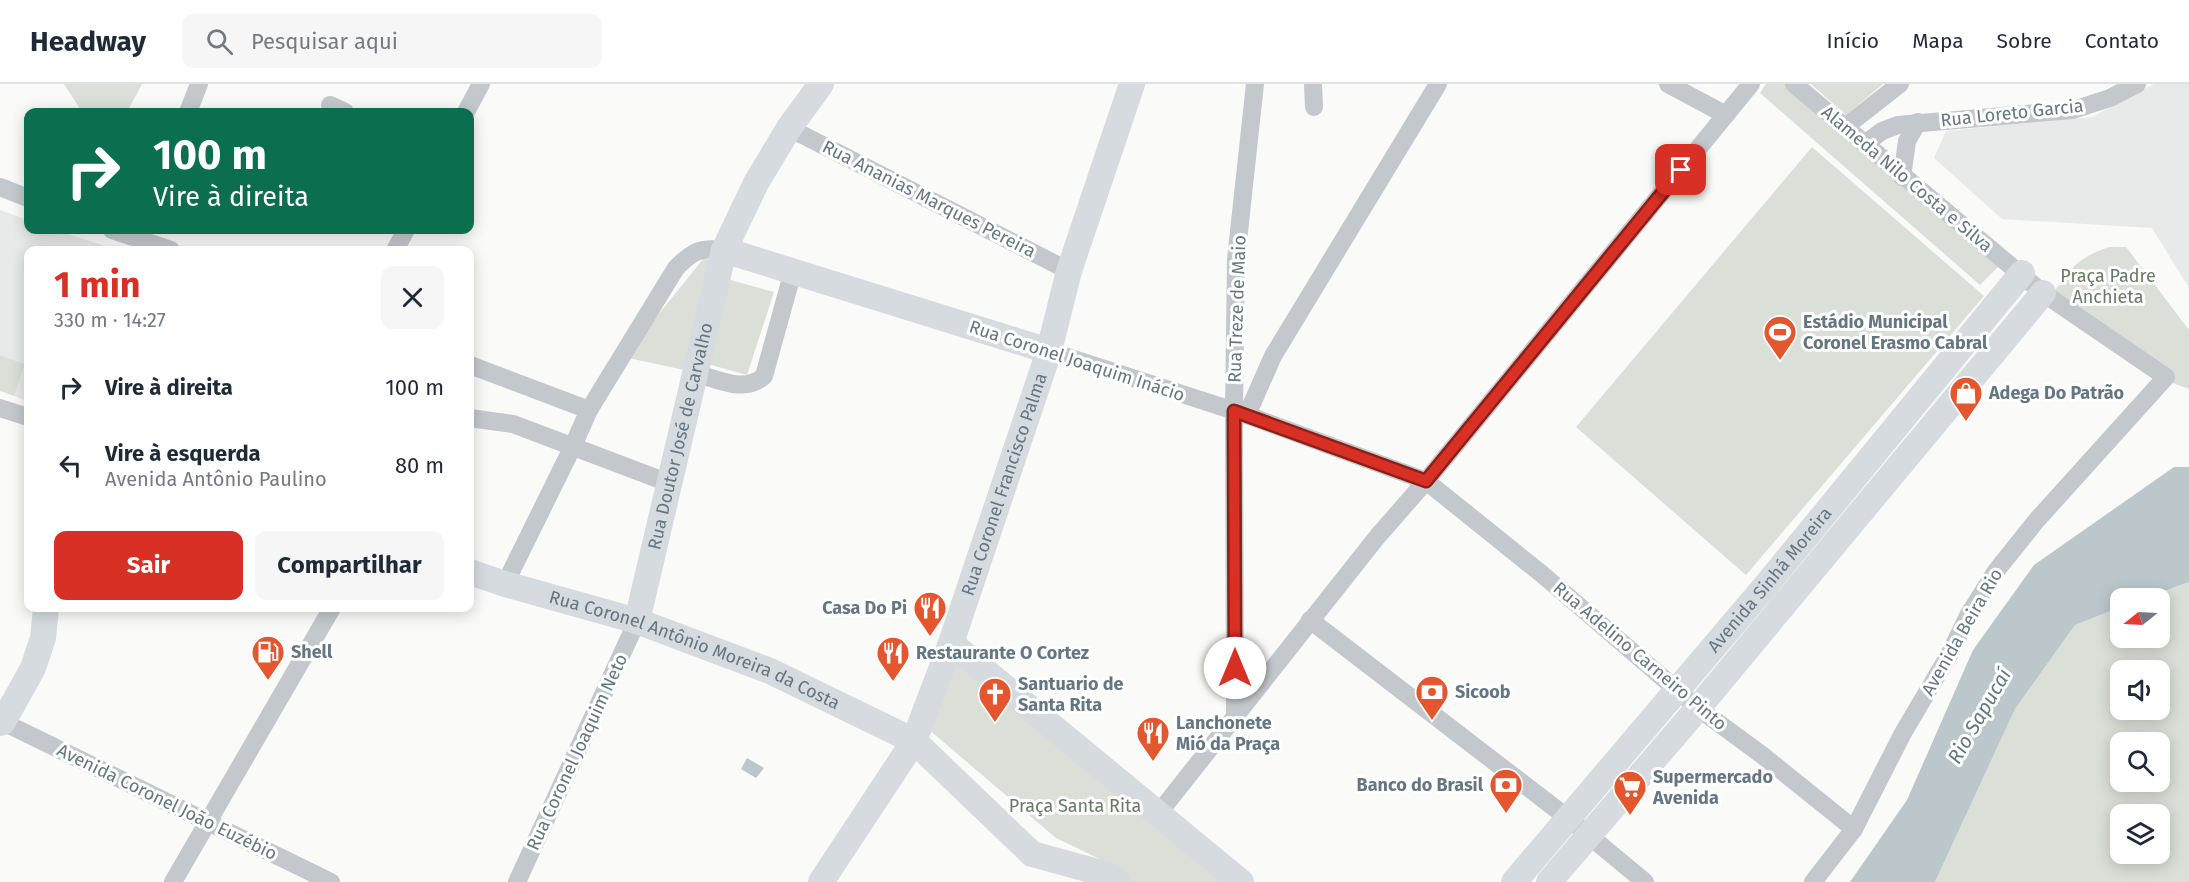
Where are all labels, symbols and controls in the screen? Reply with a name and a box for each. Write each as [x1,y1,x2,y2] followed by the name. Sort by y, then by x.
[182,14,602,68] search box
[30,25,146,58] text: Headway
[203,25,236,58] icon: search
[251,28,398,55] text: Pesquisar aqui
[1826,28,1879,54] text: Início
[1912,28,1964,54] text: Mapa
[1997,28,2052,54] text: Sobre
[2085,28,2159,54] text: Contato
[1939,95,2085,131] street label: Rua Loreto Garcia
[1817,101,1997,257] street label: Alameda Nilo Costa e Silva
[153,130,267,180] text: 100 m
[54,132,132,210] icon: right
[819,136,1039,262] street label: Rua Ananias Marques Pereira
[1655,144,1706,195] pin
[1664,153,1697,186] icon: arrive
[153,181,309,213] text: Vire à direita
[1223,235,1251,383] street label: Rua Treze de Maio
[54,263,141,307] text: 1 min
[2060,265,2156,308] park label: Praça Padre Anchieta
[381,266,444,329] button: close
[54,308,166,332] text: 330 m · 14:27
[1803,311,1988,354] place label: Estádio Municipal Coronel Erasmo Cabral
[1762,314,1798,361] sports icon: Estádio Municipal Coronel Erasmo Cabral
[966,316,1188,406] street label: Rua Coronel Joaquim Inácio
[643,320,718,552] street label: Rua Doutor José de Carvalho
[957,370,1052,599] street label: Rua Coronel Francisco Palma
[54,371,87,404] icon: right
[105,374,233,401] text: Vire à direita
[385,374,444,401] text: 100 m
[1948,375,1984,422] shop icon: Adega Do Patrão
[1988,382,2124,404] place label: Adega Do Patrão
[105,440,261,467] text: Vire à esquerda
[54,449,87,482] icon: left
[395,452,444,479] text: 80 m
[105,467,327,491] text: Avenida Antônio Paulino
[1703,503,1837,657] street label: Avenida Sinhá Moreira
[54,531,243,600] button: Sair
[255,531,444,600] button: Compartilhar
[1917,565,2007,699] street label: Avenida Beira Rio
[1549,577,1731,735] street label: Rua Adelino Carneiro Pinto
[547,586,843,714] street label: Rua Coronel Antônio Moreira da Costa
[2110,588,2170,648] north arrow
[2110,588,2170,864] map controls
[912,590,948,637] restaurant icon: Casa Do Pi
[822,597,907,619] place label: Casa Do Pi
[250,634,286,681] fuel station icon: Shell
[875,635,911,682] restaurant icon: Restaurante O Cortez
[1203,636,1267,700] position arrow
[291,641,333,663] place label: Shell
[916,642,1089,664] place label: Restaurante O Cortez
[522,650,632,854] street label: Rua Coronel Joaquim Neto
[2110,660,2170,720] button: sound
[1942,663,2016,768] water label: Rio Sapucaí
[1018,673,1124,716] place label: Santuario de Santa Rita
[1414,674,1450,721] bank icon: Sicoob
[977,676,1013,723] church icon: Santuario de Santa Rita
[1455,681,1511,703] place label: Sicoob
[1176,712,1280,755] place label: Lanchonete Mió da Praça
[1135,715,1171,762] restaurant icon: Lanchonete Mió da Praça
[2110,732,2170,792] button: search
[53,739,281,865] street label: Avenida Coronel João Euzébio
[1652,766,1773,809] place label: Supermercado Avenida
[1488,767,1524,814] bank icon: Banco do Brasil
[1612,769,1648,816] supermarket icon: Supermercado Avenida
[1357,774,1484,796] place label: Banco do Brasil
[1009,795,1141,817] park label: Praça Santa Rita
[2110,804,2170,864] button: layers

